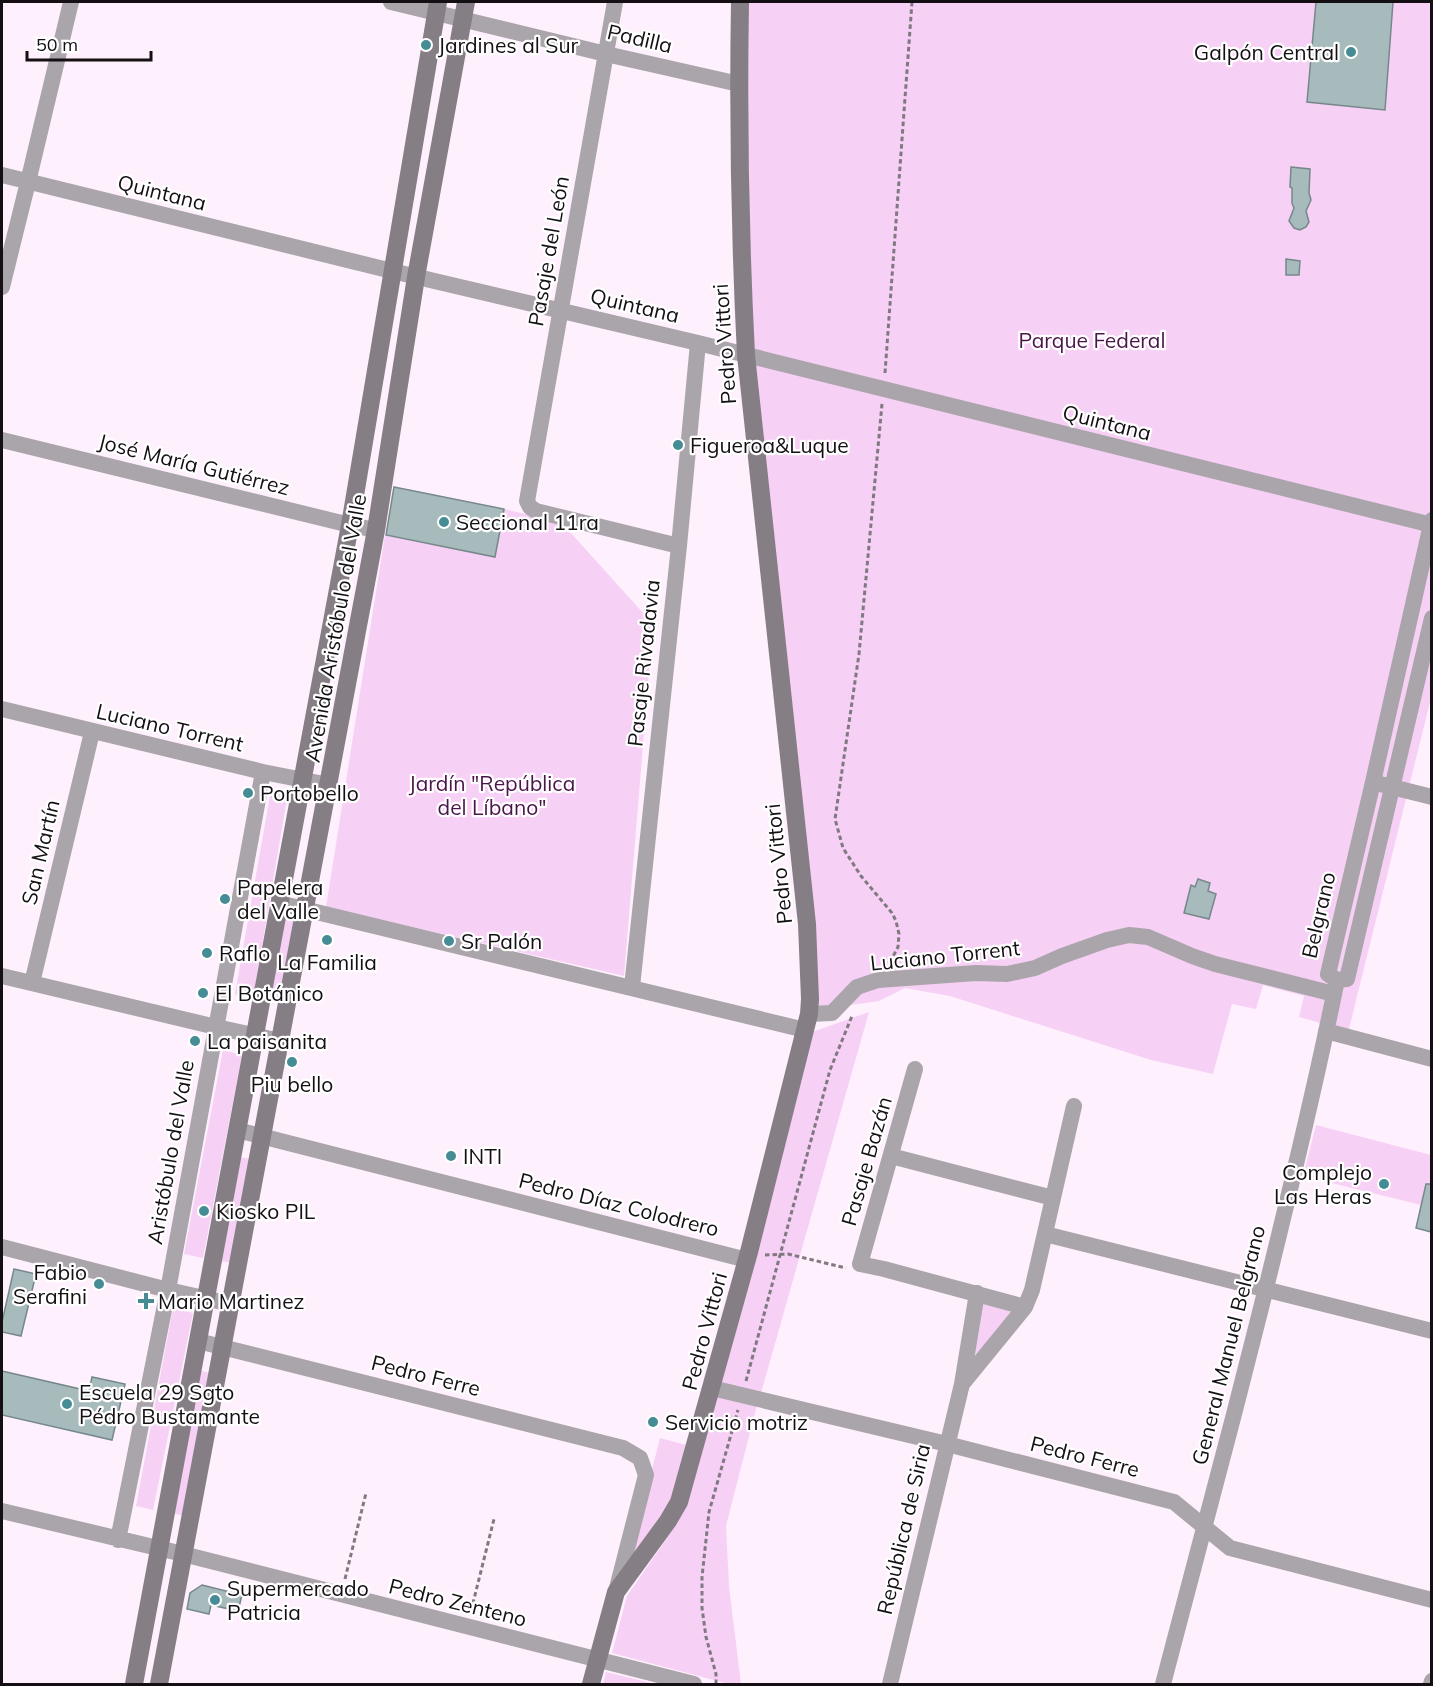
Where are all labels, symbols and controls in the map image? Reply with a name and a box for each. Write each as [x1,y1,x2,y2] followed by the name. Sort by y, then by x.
[605,18,675,58] street label: Padilla
[27,24,152,62] scale bar
[438,32,579,58] place label: Jardines al Sur
[36,33,78,56] text: 50 m
[419,38,433,52] marker: Jardines al Sur
[1194,39,1339,65] place label: Galpón Central
[1344,45,1358,59] marker: Galpón Central
[115,168,209,216] street label: Quintana
[522,174,574,328] street label: Pasaje del León
[588,282,682,328] street label: Quintana
[707,283,741,405] street label: Pedro Vittori
[1019,327,1165,353] park label: Parque Federal
[1060,398,1154,446] street label: Quintana
[96,428,292,500] street label: José María Gutiérrez
[690,432,849,458] place label: Figueroa&Luque
[671,438,685,452] marker: Figueroa&Luque
[299,492,371,764] street label: Avenida Aristóbulo del Valle
[456,509,599,535] place label: Seccional 11ra
[437,515,451,529] marker: Seccional 11ra
[621,578,665,748] street label: Pasaje Rivadavia
[94,697,246,757] street label: Luciano Torrent
[409,770,575,820] park label: Jardín "República del Líbano"
[260,780,359,806] place label: Portobello
[241,786,255,800] marker: Portobello
[15,797,65,907] street label: San Martín
[759,803,797,925] street label: Pedro Vittori
[1295,869,1341,961] street label: Belgrano
[237,874,323,924] place label: Papelera del Valle
[218,892,232,906] marker: Papelera del Valle
[461,928,542,954] place label: Sr Palón
[320,933,334,947] marker: La Familia
[442,934,456,948] marker: Sr Palón
[869,934,1021,976] street label: Luciano Torrent
[219,940,270,966] place label: Raflo
[200,946,214,960] marker: Raflo
[277,949,377,975] place label: La Familia
[215,980,323,1006] place label: El Botánico
[196,986,210,1000] marker: El Botánico
[207,1028,327,1054] place label: La paisanita
[188,1034,202,1048] marker: La paisanita
[285,1055,299,1069] marker: Piu bello
[141,1058,199,1246] street label: Aristóbulo del Valle
[251,1071,333,1097] place label: Piu bello
[835,1093,897,1229] street label: Pasaje Bazán
[463,1143,502,1169] place label: INTI
[444,1149,458,1163] marker: INTI
[1274,1159,1372,1209] place label: Complejo Las Heras
[516,1167,722,1241] street label: Pedro Díaz Colodrero
[1377,1177,1391,1191] marker: Complejo Las Heras
[216,1198,316,1224] place label: Kiosko PIL
[197,1204,211,1218] marker: Kiosko PIL
[1186,1223,1270,1467] street label: General Manuel Belgrano
[13,1259,87,1309] place label: Fabio Serafini
[676,1269,732,1393] street label: Pedro Vittori
[92,1277,106,1291] marker: Fabio Serafini
[158,1288,304,1314] place label: Mario Martinez
[139,1294,153,1308] marker: Mario Martinez
[369,1349,483,1401] street label: Pedro Ferre
[79,1379,260,1429] place label: Escuela 29 Sgto Pédro Bustamante
[60,1397,74,1411] marker: Escuela 29 Sgto Pédro Bustamante
[665,1409,808,1435] place label: Servicio motriz
[646,1415,660,1429] marker: Servicio motriz
[1028,1430,1142,1482] street label: Pedro Ferre
[871,1441,935,1617] street label: República de Siria
[386,1572,530,1632] street label: Pedro Zenteno
[227,1575,369,1625] place label: Supermercado Patricia
[208,1593,222,1607] marker: Supermercado Patricia

